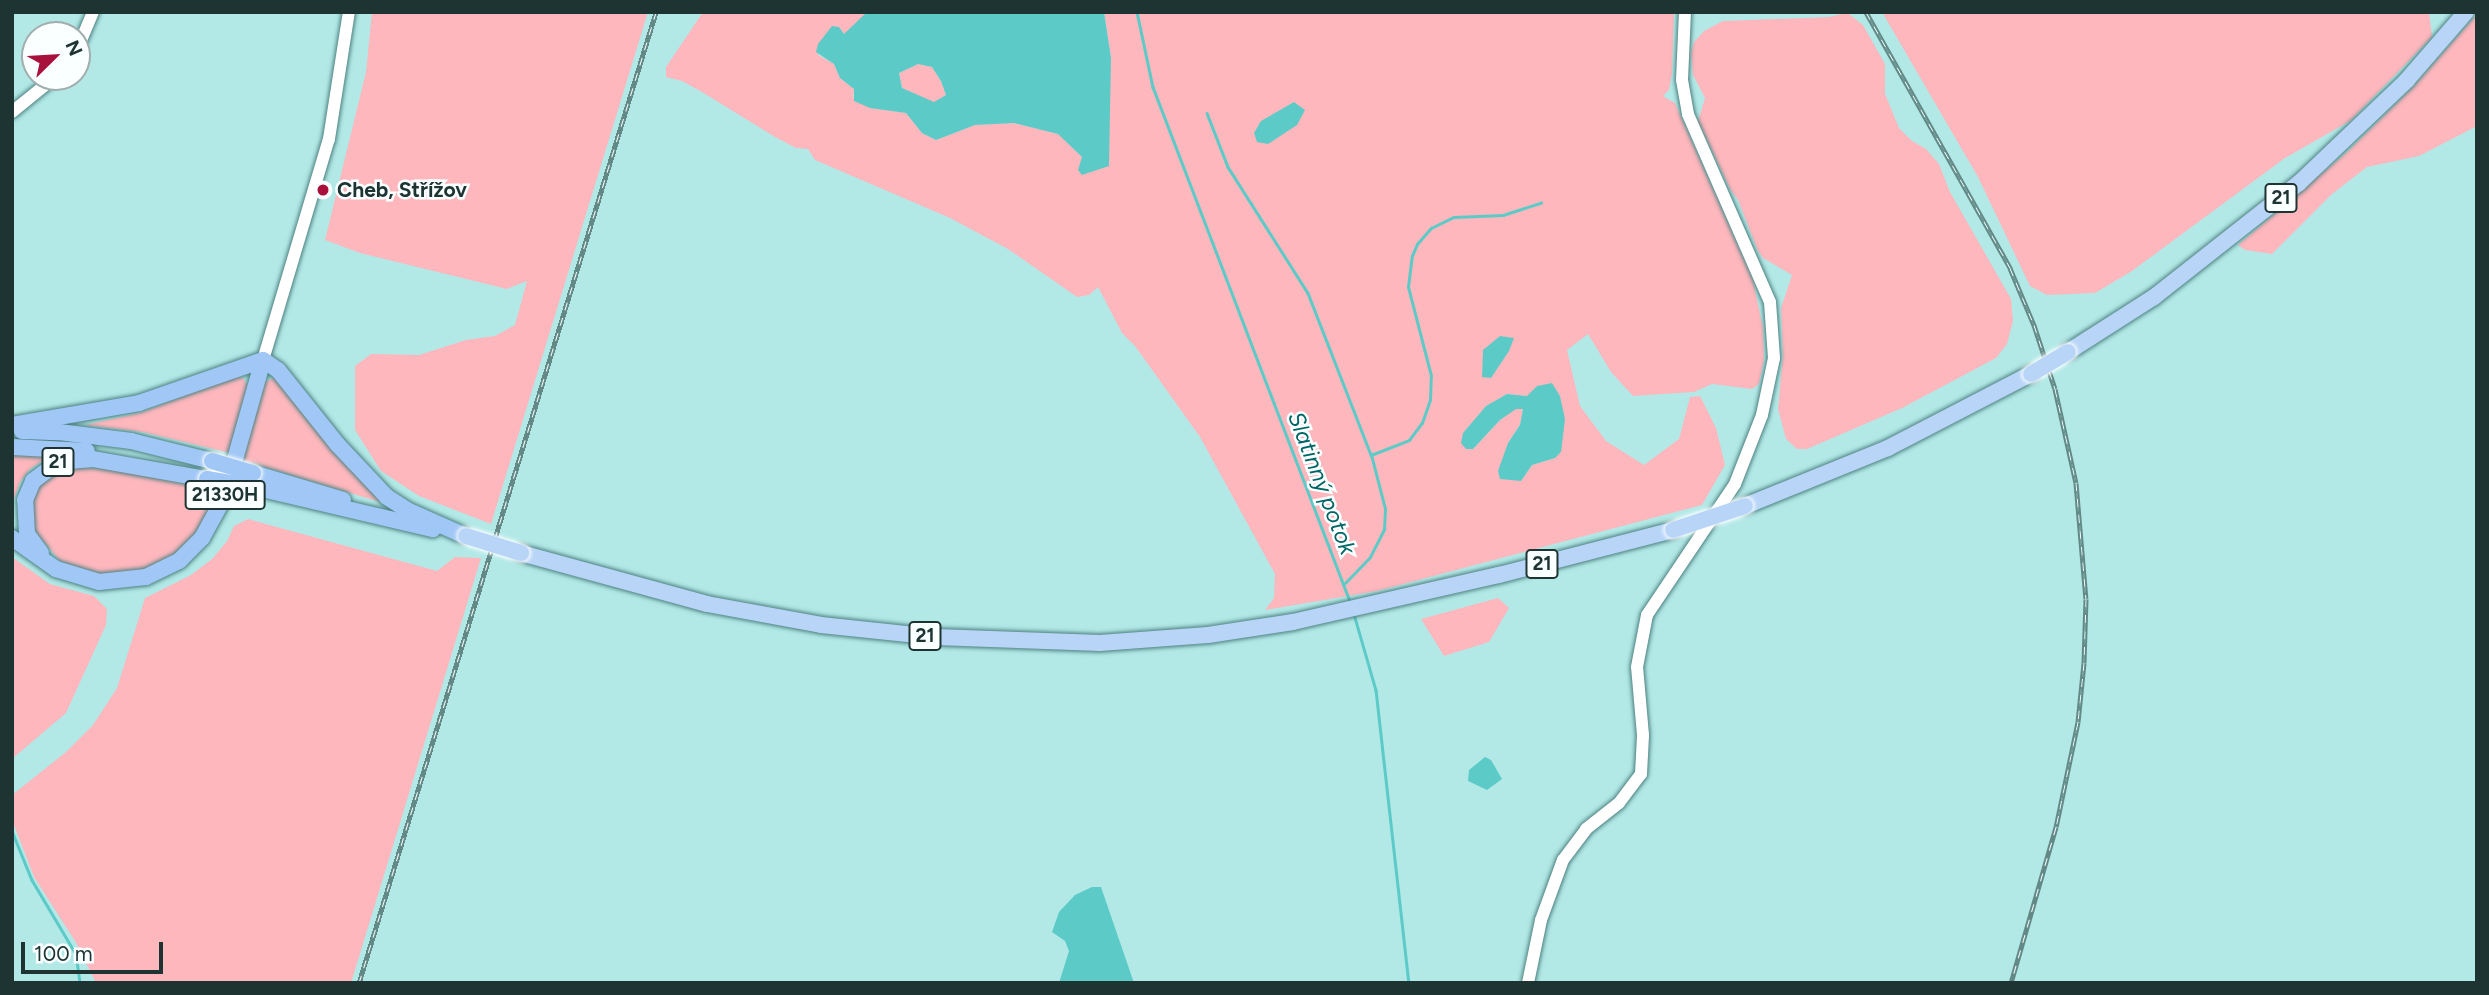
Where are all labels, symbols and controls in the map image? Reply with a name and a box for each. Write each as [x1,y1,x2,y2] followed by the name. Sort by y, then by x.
[21,21,91,91] north arrow
[60,37,87,59] text: N
[337,177,467,203] place label: Cheb, Střížov
[315,182,331,198] marker: Cheb, Střížov
[2264,182,2298,214] road number: 21
[1282,408,1362,558] water label: Slatinný potok
[41,446,76,477] road number: 21
[183,480,267,510] road number: 21330H
[1524,548,1560,580] road number: 21
[908,621,942,652] road number: 21
[24,928,166,972] scale bar
[34,941,93,966] text: 100 m

